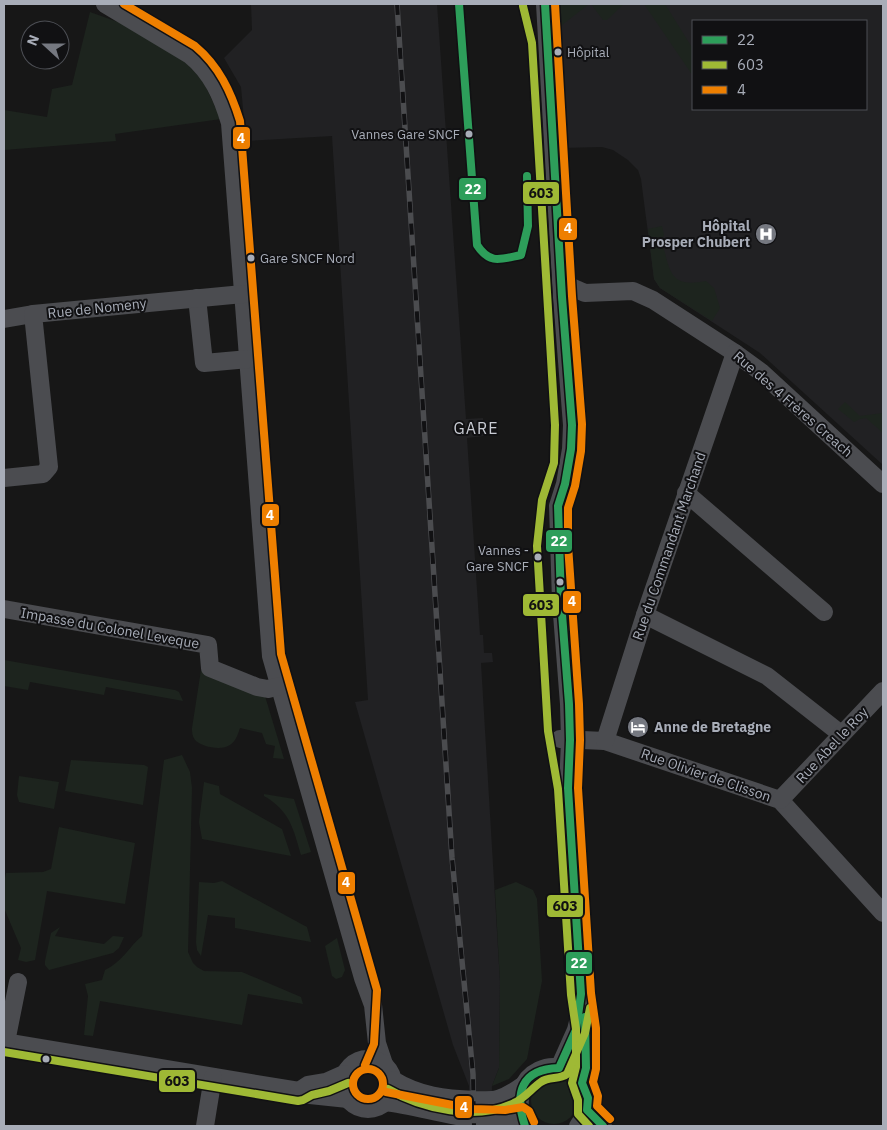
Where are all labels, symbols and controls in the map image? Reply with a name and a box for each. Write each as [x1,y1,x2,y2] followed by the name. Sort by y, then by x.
[20,20,70,70] north arrow
[692,20,867,110] legend
[737,30,755,49] text: 22
[23,32,43,48] text: N
[567,44,610,61] place label: Hôpital
[553,47,563,57] marker: Hôpital
[737,55,764,74] text: 603
[737,80,746,99] text: 4
[232,126,251,150] line badge: 4
[351,126,460,143] place label: Vannes Gare SNCF
[237,129,245,147] text: 4
[464,129,474,139] marker: Vannes Gare SNCF
[458,177,487,201] line badge: 22
[465,180,481,198] text: 22
[522,181,560,205] line badge: 603
[528,184,554,202] text: 603
[558,217,578,241] line badge: 4
[642,217,750,251] place label: Hôpital Prosper Chubert
[564,219,572,237] text: 4
[754,222,778,246] hospital icon: Hôpital Prosper Chubert
[260,250,355,267] place label: Gare SNCF Nord
[246,253,256,263] marker: Gare SNCF Nord
[47,294,147,322] street label: Rue de Nomeny
[729,347,857,461] street label: Rue des 4 Frères Creach
[454,418,498,438] district label: GARE
[628,450,710,642] street label: Rue du Commandant Marchand
[261,503,280,527] line badge: 4
[266,506,274,524] text: 4
[545,529,573,553] line badge: 22
[551,532,567,550] text: 22
[466,542,529,575] place label: Vannes - Gare SNCF
[533,552,543,562] marker: Vannes - Gare SNCF
[555,577,565,587] unlabelled marker
[562,590,582,614] line badge: 4
[568,592,576,610] text: 4
[522,593,560,617] line badge: 603
[528,596,554,614] text: 603
[19,603,201,653] street label: Impasse du Colonel Leveque
[792,703,872,787] street label: Rue Abel le Roy
[626,715,650,739] hotel icon: Anne de Bretagne
[654,718,771,736] place label: Anne de Bretagne
[639,744,773,806] street label: Rue Olivier de Clisson
[337,871,356,895] line badge: 4
[342,873,350,891] text: 4
[546,894,584,918] line badge: 603
[552,897,578,915] text: 603
[565,951,593,975] line badge: 22
[571,954,587,972] text: 22
[41,1054,51,1064] unlabelled marker
[158,1069,196,1093] line badge: 603
[164,1072,190,1090] text: 603
[454,1095,473,1119] line badge: 4
[460,1098,468,1116] text: 4

